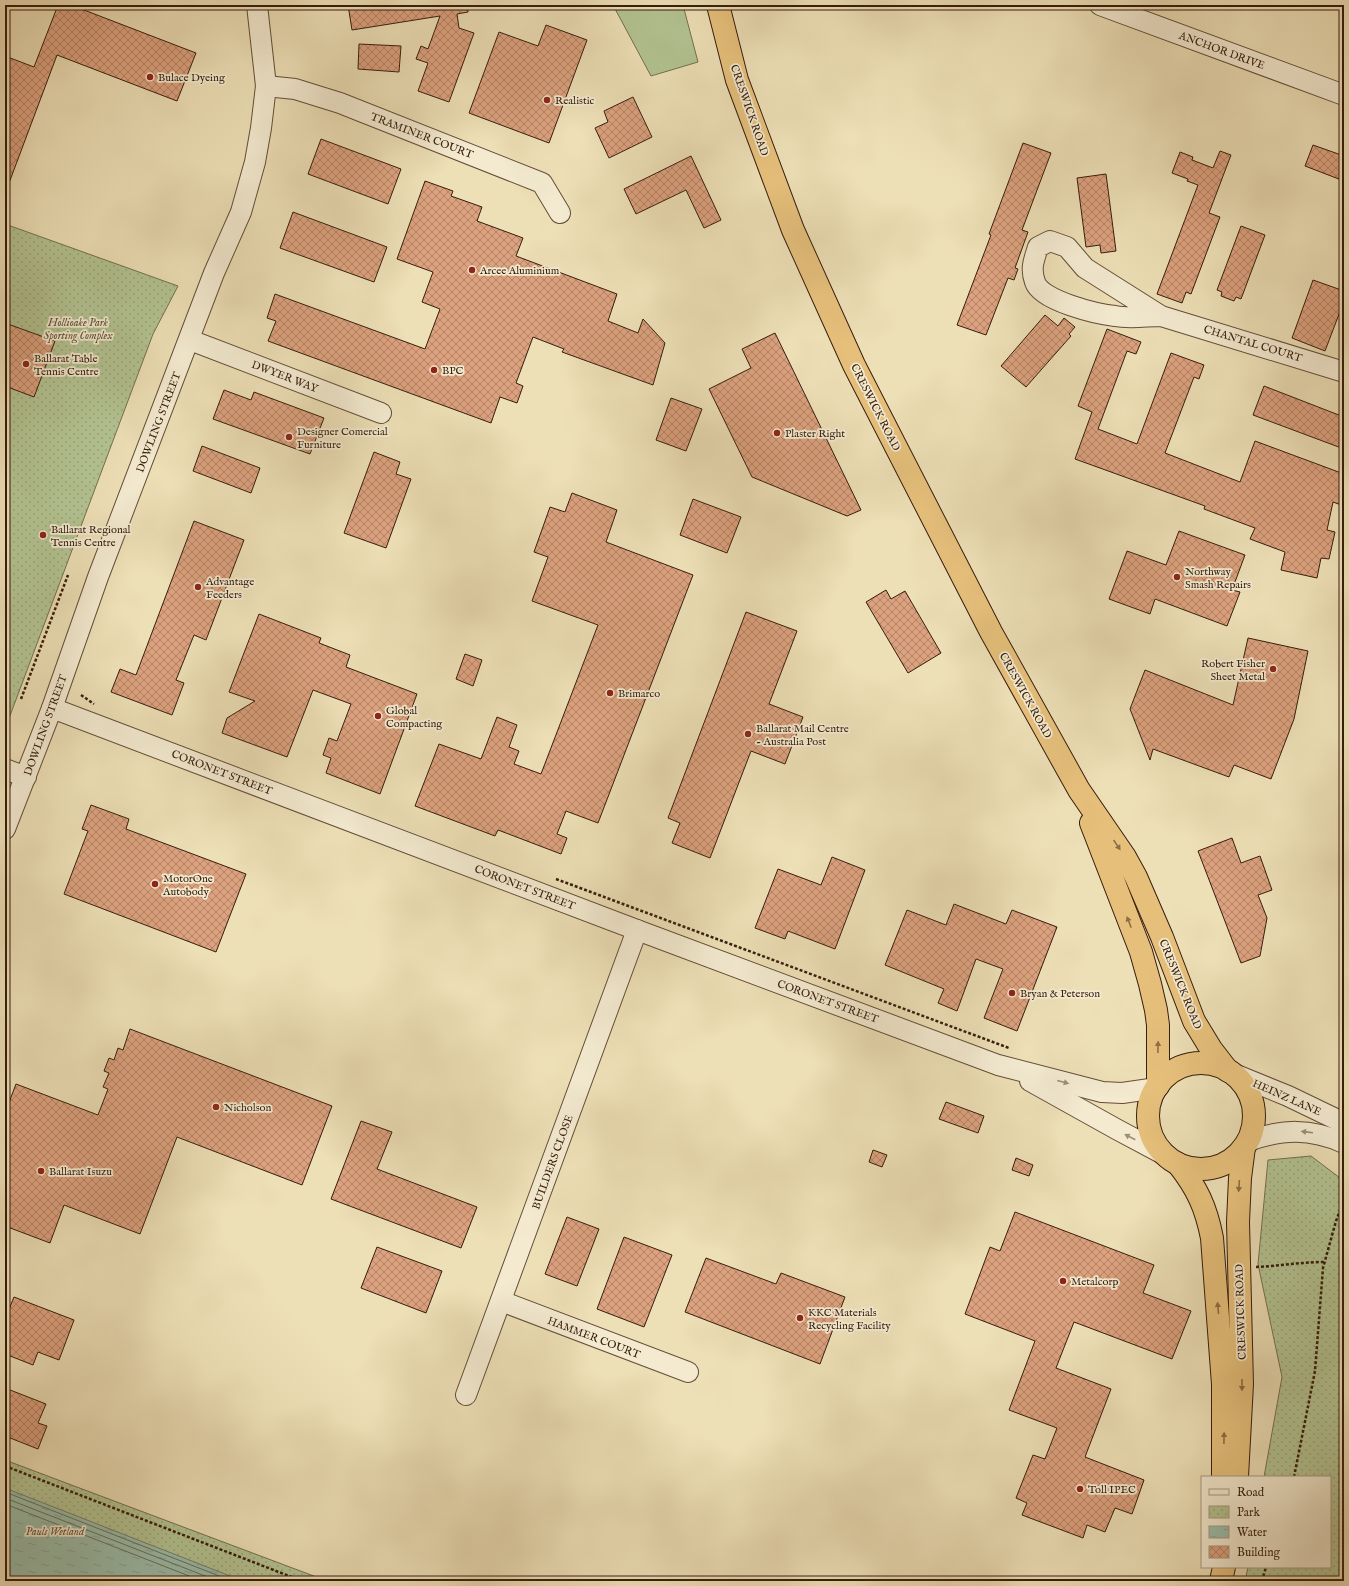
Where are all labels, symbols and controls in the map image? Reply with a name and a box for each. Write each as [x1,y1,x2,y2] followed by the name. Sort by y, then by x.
[1176,29,1267,73] street label: ANCHOR DRIVE
[727,63,771,158] street label: CRESWICK ROAD
[158,71,226,85] place label: Bulace Dyeing
[145,72,155,82] marker: Bulace Dyeing
[555,94,595,108] place label: Realistic
[542,95,552,105] marker: Realistic
[368,110,475,162] street label: TRAMINER COURT
[479,264,560,278] place label: Arcee Aluminium
[467,265,477,275] marker: Arcee Aluminium
[43,316,113,344] park label: Hollioake Park Sporting Complex
[1202,322,1304,366] street label: CHANTAL COURT
[34,352,99,379] place label: Ballarat Table Tennis Centre
[249,358,320,396] street label: DWYER WAY
[21,359,31,369] marker: Ballarat Table Tennis Centre
[847,361,903,454] street label: CRESWICK ROAD
[442,364,464,378] place label: BPC
[429,365,439,375] marker: BPC
[133,370,185,475] street label: DOWLING STREET
[297,425,388,452] place label: Designer Comercial Furniture
[785,427,845,441] place label: Plaster Right
[772,428,782,438] marker: Plaster Right
[284,432,294,442] marker: Designer Comercial Furniture
[51,523,131,550] place label: Ballarat Regional Tennis Centre
[38,530,48,540] marker: Ballarat Regional Tennis Centre
[1185,565,1251,592] place label: Northway Smash Repairs
[1172,572,1182,582] marker: Northway Smash Repairs
[205,575,254,602] place label: Advantage Feeders
[193,582,203,592] marker: Advantage Feeders
[996,650,1055,741] street label: CRESWICK ROAD
[1201,657,1265,684] place label: Robert Fisher Sheet Metal
[1268,664,1278,674] marker: Robert Fisher Sheet Metal
[21,673,71,778] street label: DOWLING STREET
[618,687,660,701] place label: Brimarco
[605,688,615,698] marker: Brimarco
[386,704,443,731] place label: Global Compacting
[373,711,383,721] marker: Global Compacting
[756,722,849,749] place label: Ballarat Mail Centre - Australia Post
[743,729,753,739] marker: Ballarat Mail Centre - Australia Post
[169,747,274,799] street label: CORONET STREET
[1113,840,1121,850] one-way arrow
[472,862,577,914] street label: CORONET STREET
[162,872,213,899] place label: MotorOne Autobody
[150,879,160,889] marker: MotorOne Autobody
[1125,915,1131,927] one-way arrow
[1156,937,1205,1032] street label: CRESWICK ROAD
[775,977,880,1027] street label: CORONET STREET
[1020,987,1100,1001] place label: Bryan & Peterson
[1007,988,1017,998] marker: Bryan & Peterson
[1155,1040,1161,1053] one-way arrow
[1250,1077,1324,1119] street label: HEINZ LANE
[1057,1079,1069,1085] one-way arrow
[224,1101,272,1115] place label: Nicholson
[211,1102,221,1112] marker: Nicholson
[529,1113,577,1212] street label: BUILDERS CLOSE
[1301,1129,1313,1135] one-way arrow
[1124,1134,1136,1140] one-way arrow
[49,1165,112,1179] place label: Ballarat Isuzu
[36,1166,46,1176] marker: Ballarat Isuzu
[1236,1180,1243,1192] one-way arrow
[1232,1264,1250,1360] street label: CRESWICK ROAD
[1071,1275,1118,1289] place label: Metalcorp
[1058,1276,1068,1286] marker: Metalcorp
[1214,1302,1221,1314] one-way arrow
[808,1306,891,1333] place label: KKC Materials Recycling Facility
[795,1313,805,1323] marker: KKC Materials Recycling Facility
[545,1314,642,1362] street label: HAMMER COURT
[1239,1379,1245,1392] one-way arrow
[1220,1432,1227,1444] one-way arrow
[1201,1476,1331,1568] legend
[1088,1483,1136,1497] place label: Toll IPEC
[1075,1484,1085,1494] marker: Toll IPEC
[1237,1485,1265,1500] text: Road
[1237,1505,1260,1520] text: Park
[26,1525,85,1539] park label: Pauls Wetland
[1237,1525,1268,1540] text: Water
[1237,1545,1281,1560] text: Building

